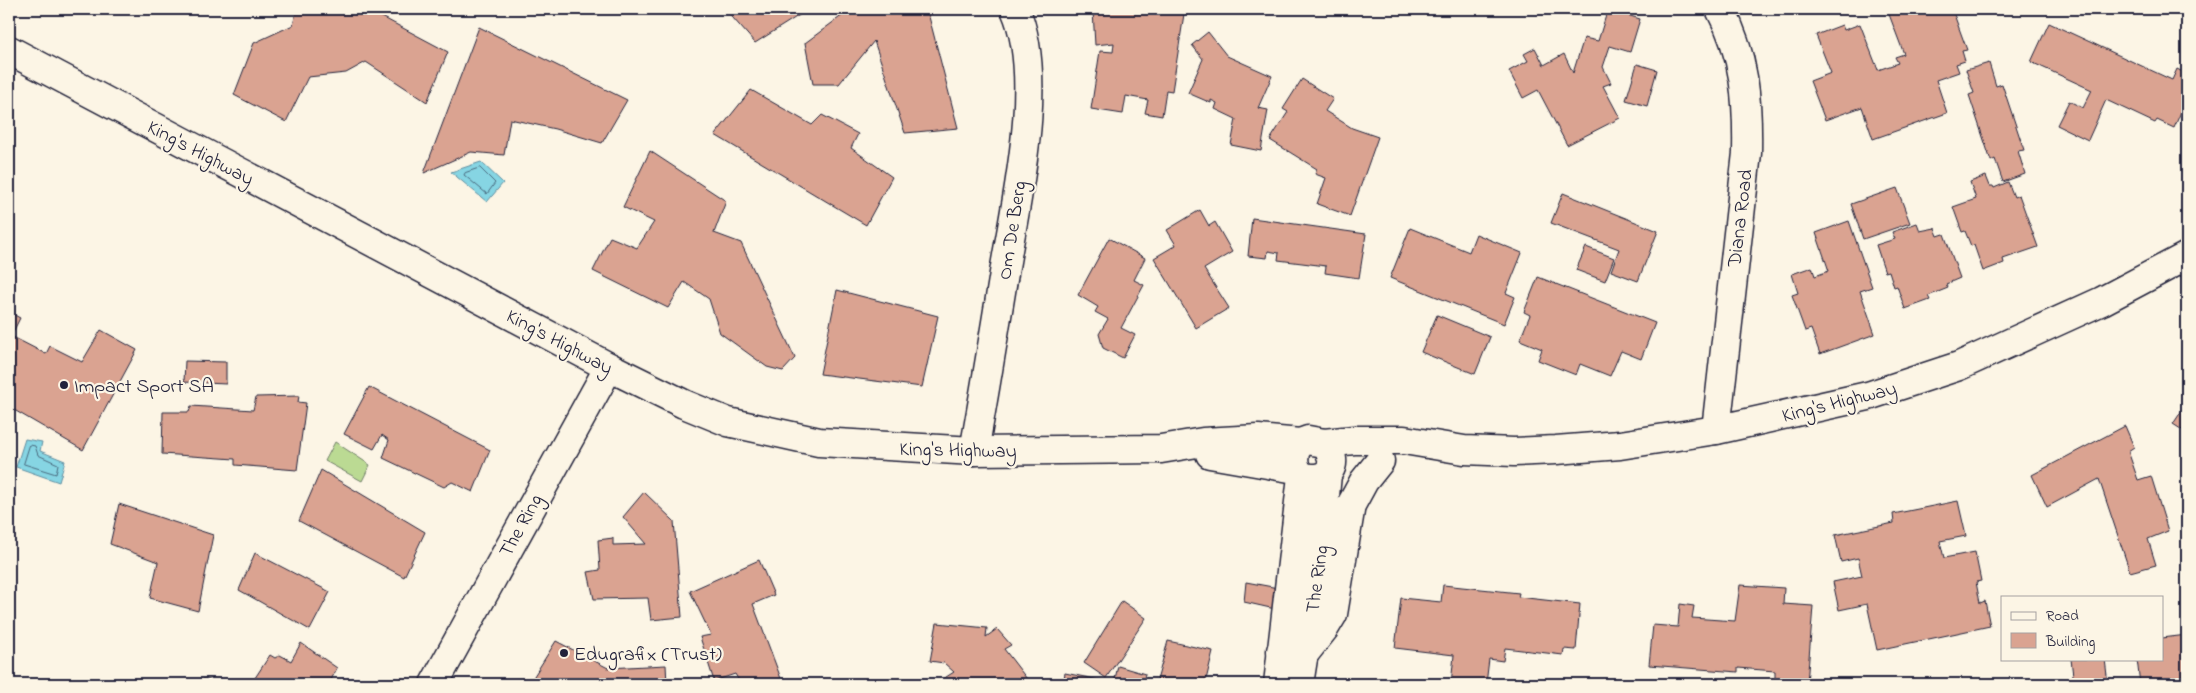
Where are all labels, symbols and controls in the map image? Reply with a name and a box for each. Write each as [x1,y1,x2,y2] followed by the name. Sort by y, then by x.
[141,114,258,195] street label: King's Highway
[1721,168,1762,270] street label: Diana Road
[991,179,1037,282] street label: Om De Berg
[500,303,617,384] street label: King's Highway
[74,373,214,402] place label: Impact Sport SA
[1779,375,1900,433] street label: King's Highway
[58,379,70,391] marker: Impact Sport SA
[899,436,1017,468] street label: King's Highway
[493,489,552,564] street label: The Ring
[1299,543,1339,615] street label: The Ring
[2001,596,2164,660] legend
[2046,605,2079,627] text: Road
[2045,631,2095,654] text: Building
[574,641,722,671] place label: Edugrafix (Trust)
[558,647,570,659] marker: Edugrafix (Trust)

